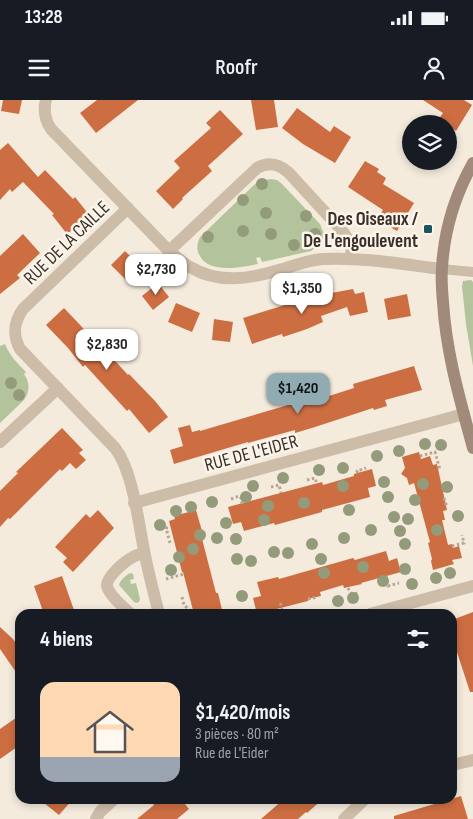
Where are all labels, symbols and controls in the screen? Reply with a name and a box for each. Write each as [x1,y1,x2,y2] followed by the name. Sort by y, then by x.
[25,6,63,29] text: 13:28
[25,54,53,82] icon: menu
[215,54,258,81] text: Roofr
[420,54,448,82] icon: person
[402,115,457,170] map controls
[402,115,457,170] button: layers
[19,196,115,290] street label: RUE DE LA CAILLE
[303,208,419,253] place label: Des Oiseaux / De L'engoulevent
[422,223,434,235] marker: Des Oiseaux / De L'engoulevent
[115,254,197,296] pin: $2,730
[136,260,176,279] text: $2,730
[261,272,343,315] pin: $1,350
[282,279,322,298] text: $1,350
[66,328,148,371] pin: $2,830
[86,335,128,354] text: $2,830
[257,372,339,415] pin: $1,420
[278,379,318,398] text: $1,420
[202,430,301,477] street label: RUE DE L'EIDER
[404,625,432,653] icon: filters
[40,627,93,652] text: 4 biens
[195,700,290,725] text: $1,420/mois
[80,702,140,762] icon: home
[195,725,279,744] text: 3 pièces · 80 m²
[195,744,269,763] text: Rue de L'Eider

